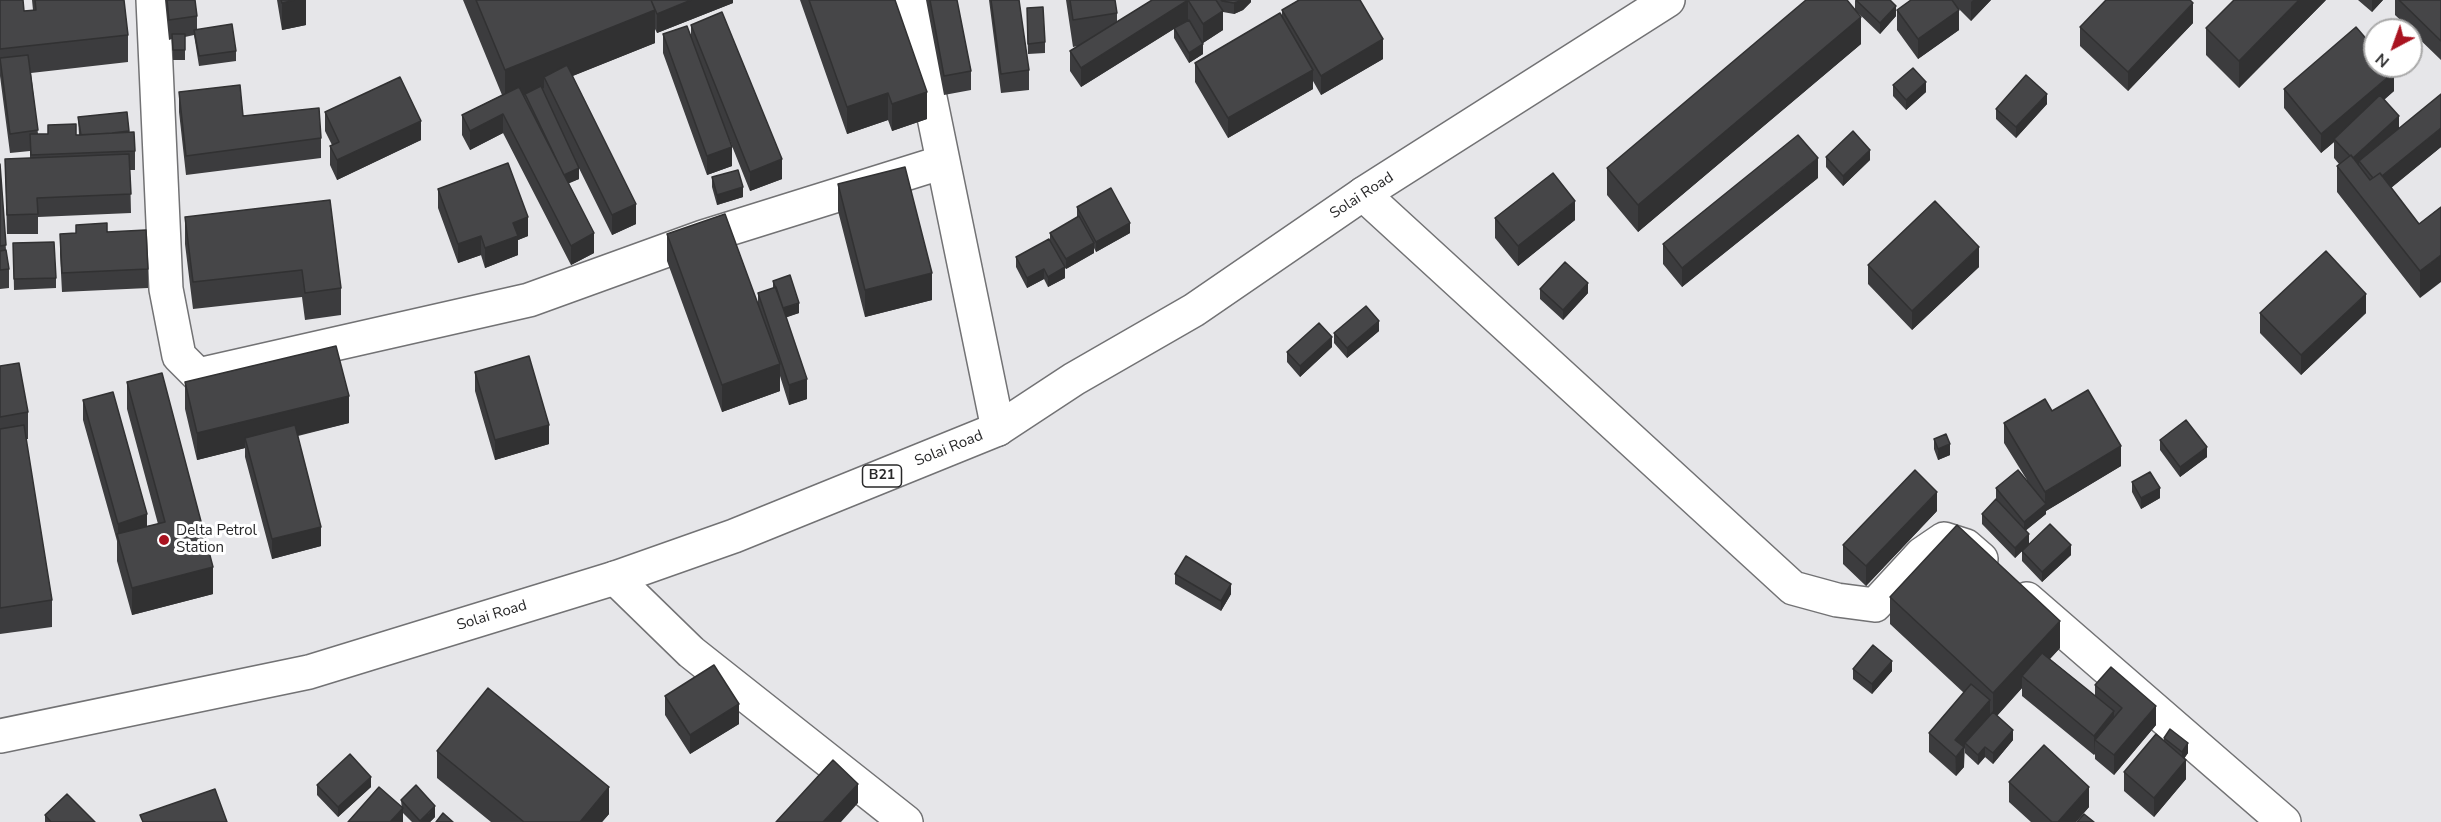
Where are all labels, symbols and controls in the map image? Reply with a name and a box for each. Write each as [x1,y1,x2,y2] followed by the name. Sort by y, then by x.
[2363,18,2423,78] north arrow
[2371,48,2394,72] text: N
[1327,169,1397,223] street label: Solai Road
[912,427,986,471] street label: Solai Road
[862,465,902,487] road number: B21
[176,522,257,557] place label: Delta Petrol Station
[157,533,171,547] marker: Delta Petrol Station
[455,597,529,635] street label: Solai Road

